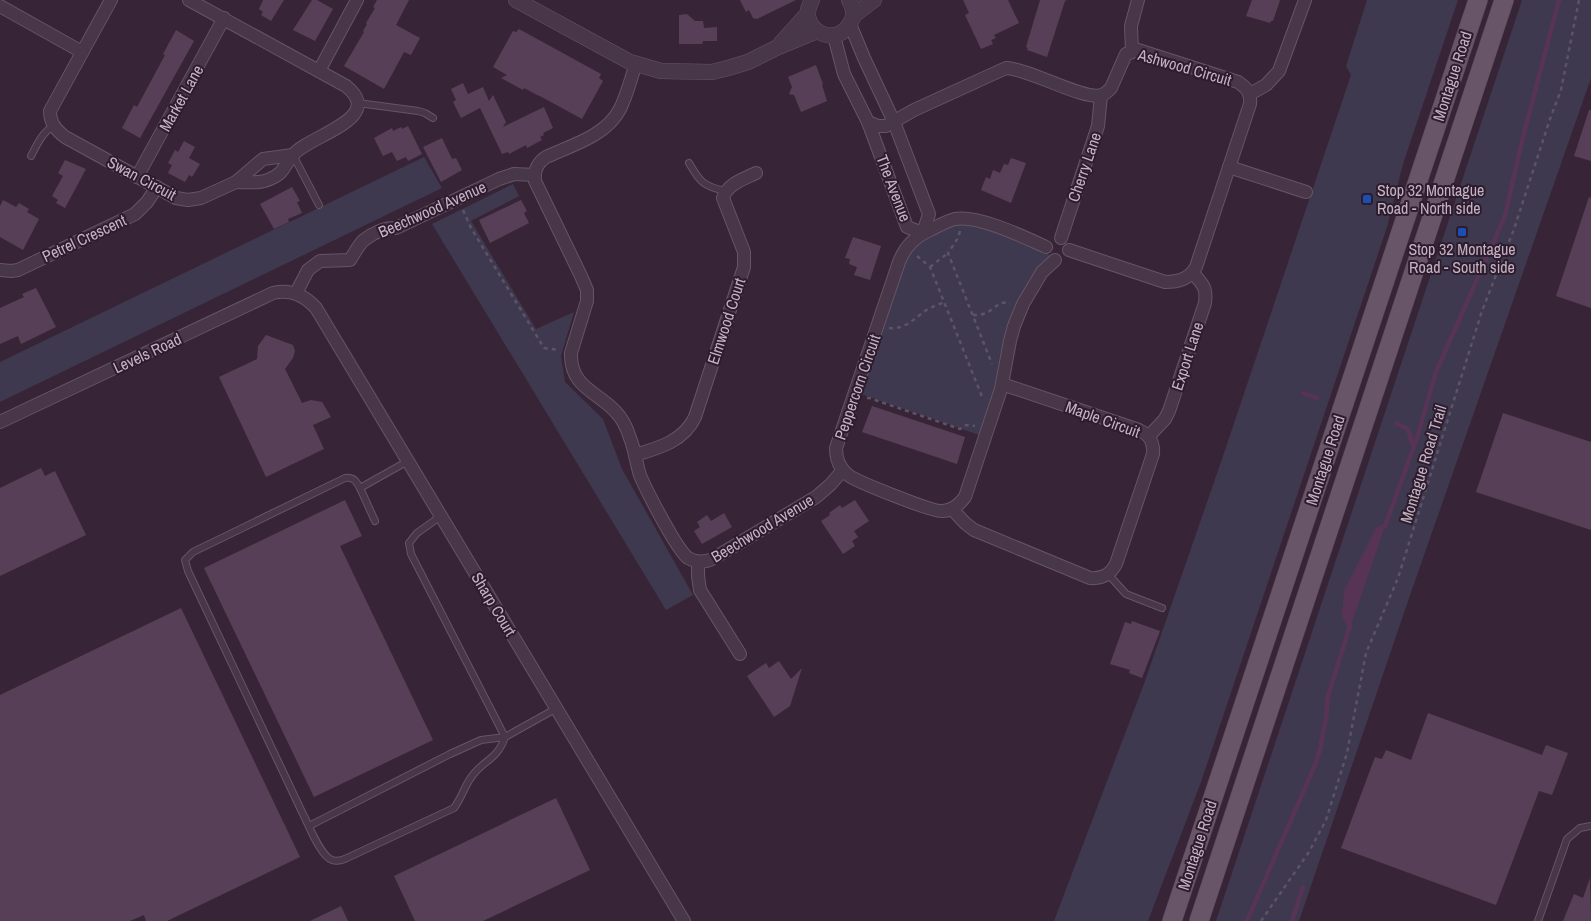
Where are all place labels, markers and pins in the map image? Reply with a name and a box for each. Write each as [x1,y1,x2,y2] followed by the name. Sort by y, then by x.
[1377,179,1484,219] place label: Stop 32 Montague Road - North side
[1361,193,1373,205] marker: Stop 32 Montague Road - North side
[1456,226,1468,238] marker: Stop 32 Montague Road - South side
[1408,238,1516,278] place label: Stop 32 Montague Road - South side

